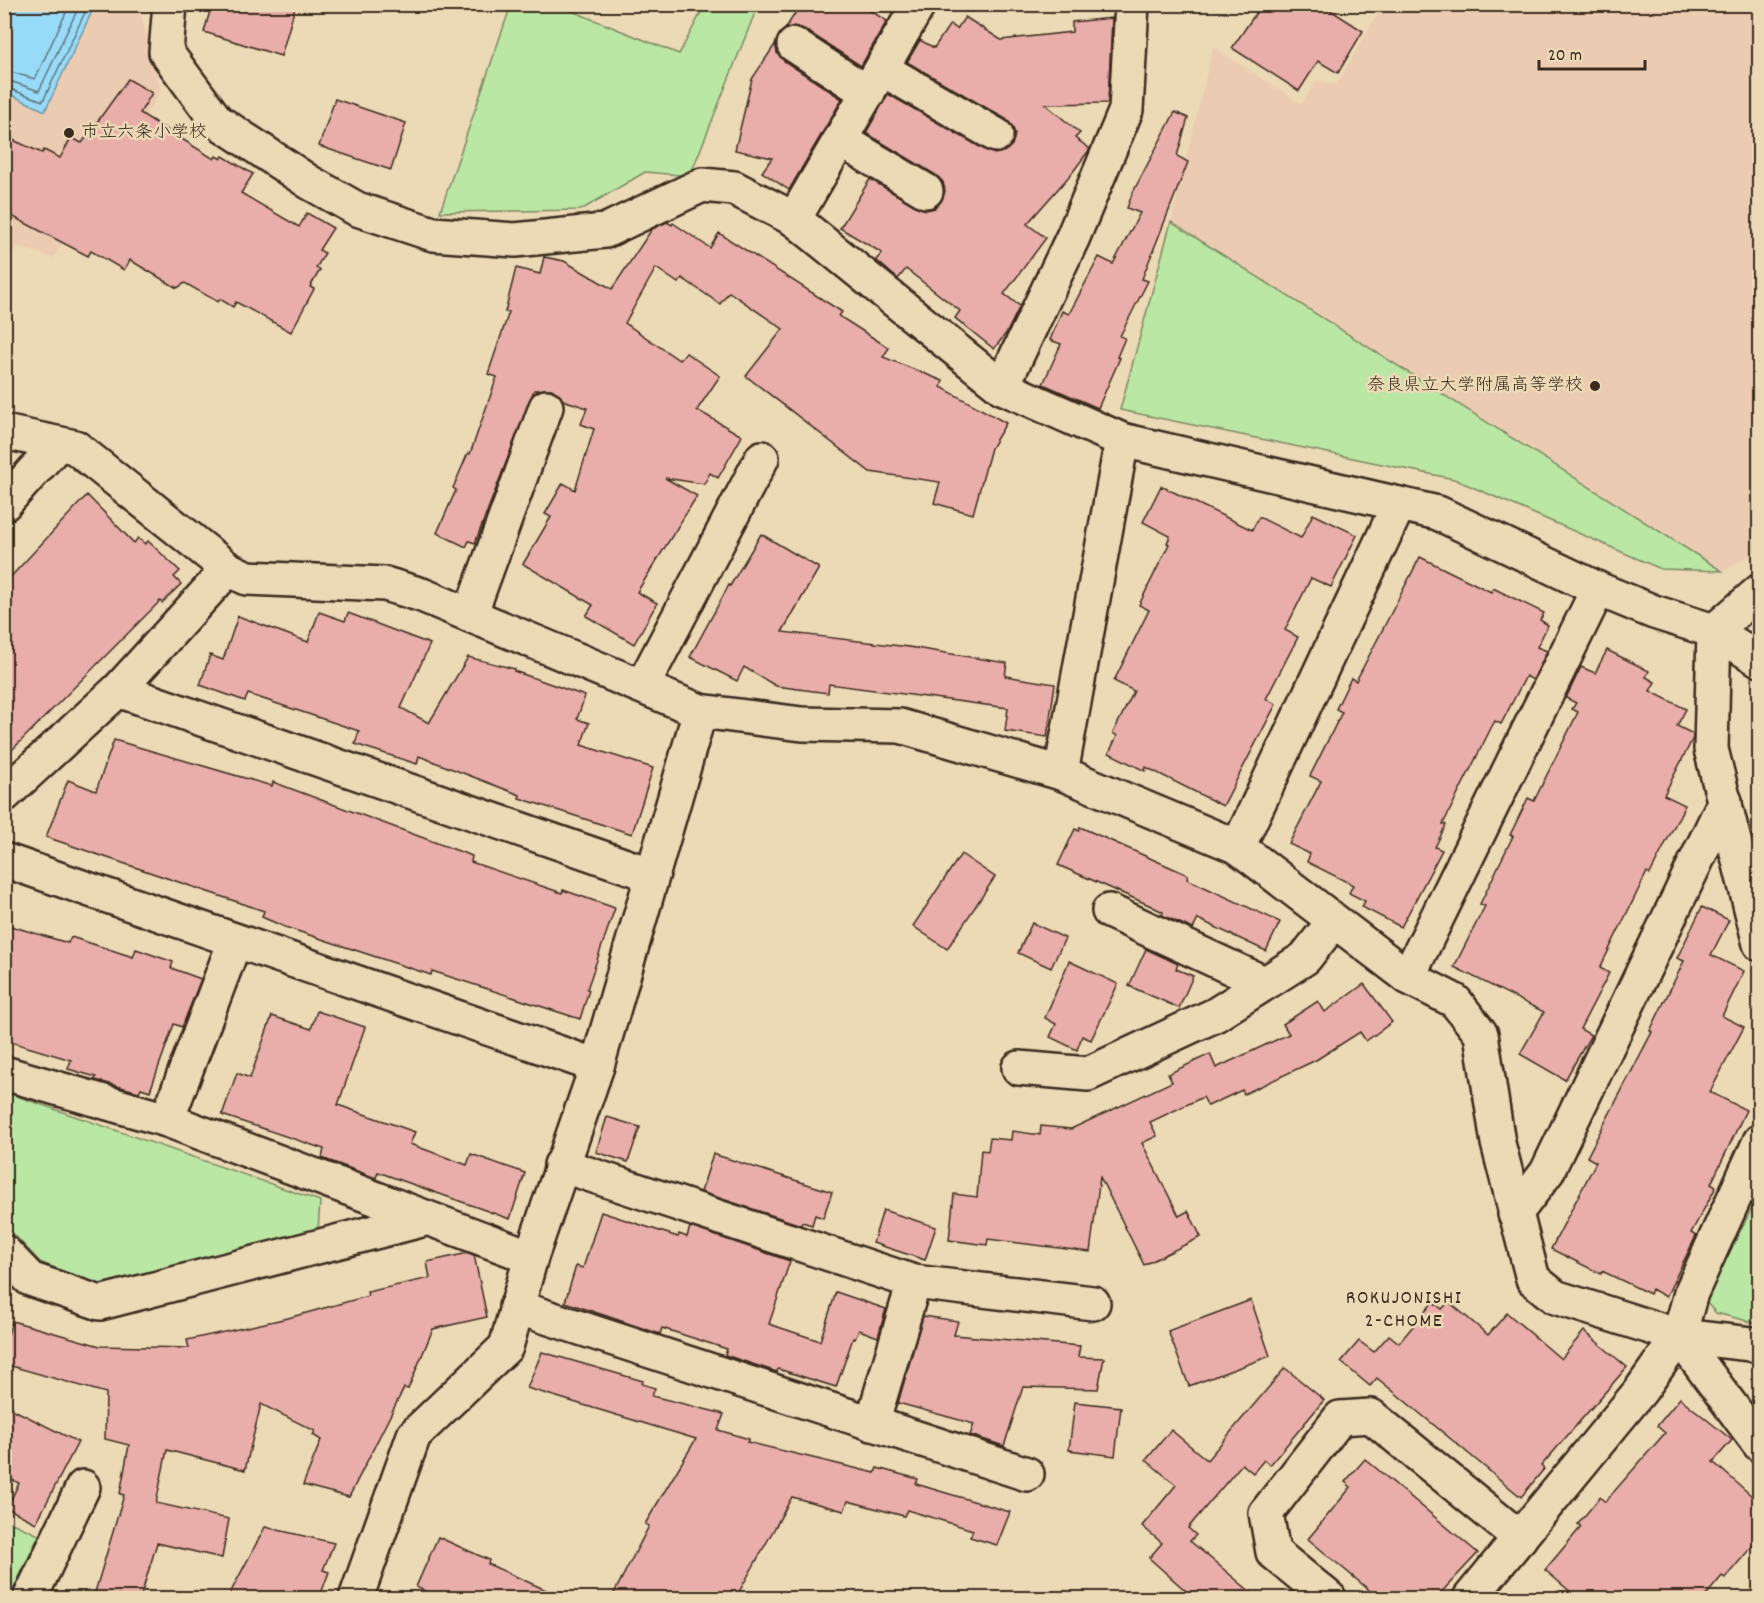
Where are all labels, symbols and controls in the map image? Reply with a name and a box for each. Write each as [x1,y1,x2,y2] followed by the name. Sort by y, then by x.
[1539,33,1646,71] scale bar
[1548,44,1582,69] text: 20 m
[81,121,207,146] place label: 市立六条小学校
[62,126,76,140] marker: 市立六条小学校
[1367,374,1583,399] place label: 奈良県立大学附属高等学校
[1588,379,1602,393] marker: 奈良県立大学附属高等学校
[1346,1285,1462,1336] district label: ROKUJONISHI 2-CHOME

